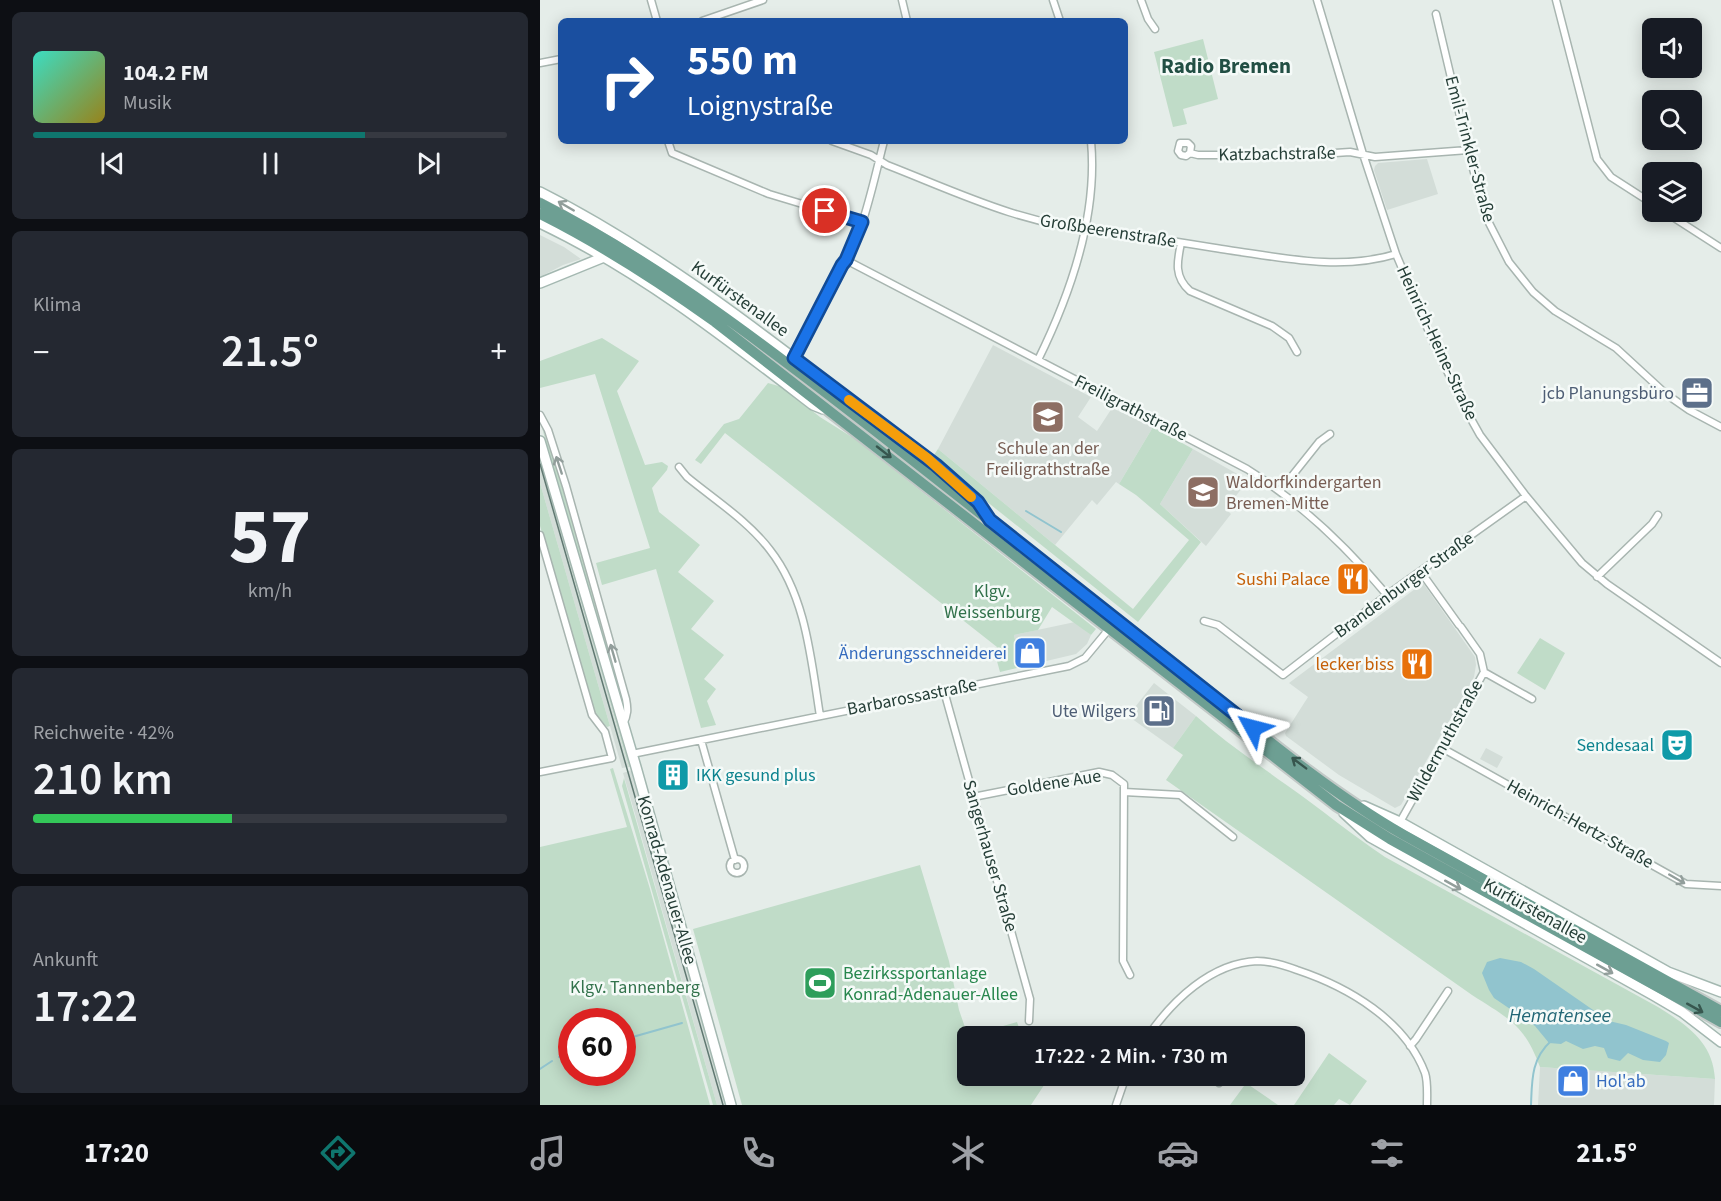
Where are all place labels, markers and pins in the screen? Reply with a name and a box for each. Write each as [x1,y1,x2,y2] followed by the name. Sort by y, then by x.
[799,185,850,236] pin
[1679,375,1715,411] office icon: jcb Planungsbüro
[1541,381,1674,406] place label: jcb Planungsbüro
[1030,399,1066,435] school or university icon: Schule an der Freiligrathstraße
[986,436,1110,482] place label: Schule an der Freiligrathstraße
[1226,470,1382,516] place label: Waldorfkindergarten Bremen-Mitte
[1185,474,1221,510] school or university icon: Waldorfkindergarten Bremen-Mitte
[1335,561,1371,597] restaurant icon: Sushi Palace
[1236,567,1330,592] place label: Sushi Palace
[1012,635,1048,671] shop icon: Änderungsschneiderei
[839,641,1007,666] place label: Änderungsschneiderei
[1399,646,1435,682] restaurant icon: lecker biss
[1315,652,1394,677] place label: lecker biss
[1141,693,1177,729] fuel station icon: Ute Wilgers
[1051,699,1136,724] place label: Ute Wilgers
[1659,727,1695,763] theatre icon: Sendesaal
[1576,733,1654,758] place label: Sendesaal
[655,757,691,793] building icon: IKK gesund plus
[696,763,816,788] place label: IKK gesund plus
[843,961,1018,1007] place label: Bezirkssportanlage Konrad-Adenauer-Allee
[802,965,838,1001] sports icon: Bezirkssportanlage Konrad-Adenauer-Allee
[1555,1063,1591,1099] shop icon: Hol'ab
[1596,1069,1646,1094] place label: Hol'ab

